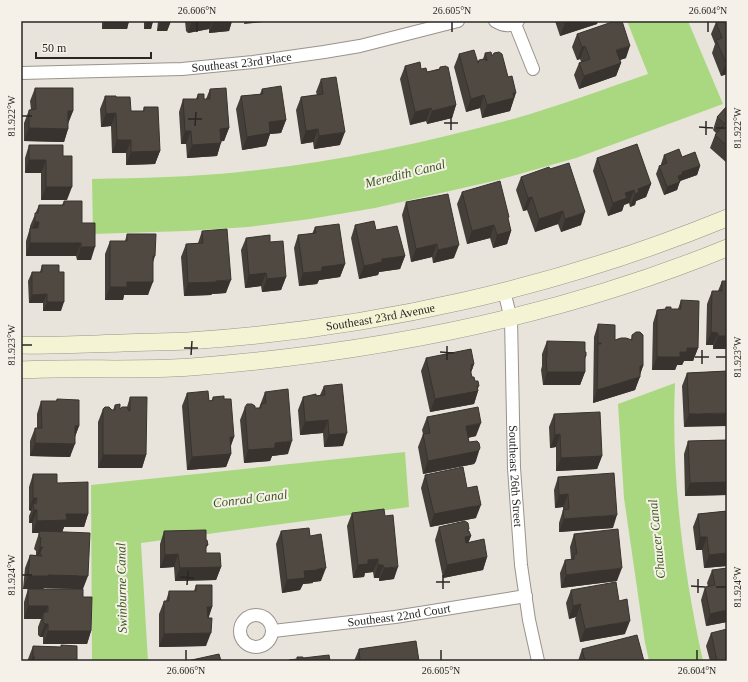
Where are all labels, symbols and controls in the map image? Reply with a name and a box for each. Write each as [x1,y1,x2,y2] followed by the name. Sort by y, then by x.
[178,5,216,16] text: 26.606°N
[433,5,471,16] text: 26.605°N
[689,5,727,16] text: 26.604°N
[36,34,151,60] scale bar
[42,41,67,55] text: 50 m
[191,50,293,75] street label: Southeast 23rd Place
[6,95,17,136] text: 81.922°W
[732,107,743,148] text: 81.922°W
[362,156,447,191] water label: Meredith Canal
[325,300,436,333] street label: Southeast 23rd Avenue
[6,324,17,365] text: 81.923°W
[732,336,743,377] text: 81.923°W
[506,425,525,528] street label: Southeast 26th Street
[212,486,288,510] water label: Conrad Canal
[645,498,668,579] water label: Chaucer Canal
[113,542,130,633] water label: Swinburne Canal
[6,554,17,595] text: 81.924°W
[732,566,743,607] text: 81.924°W
[347,601,452,629] street label: Southeast 22nd Court
[167,665,205,676] text: 26.606°N
[422,665,460,676] text: 26.605°N
[678,665,716,676] text: 26.604°N

